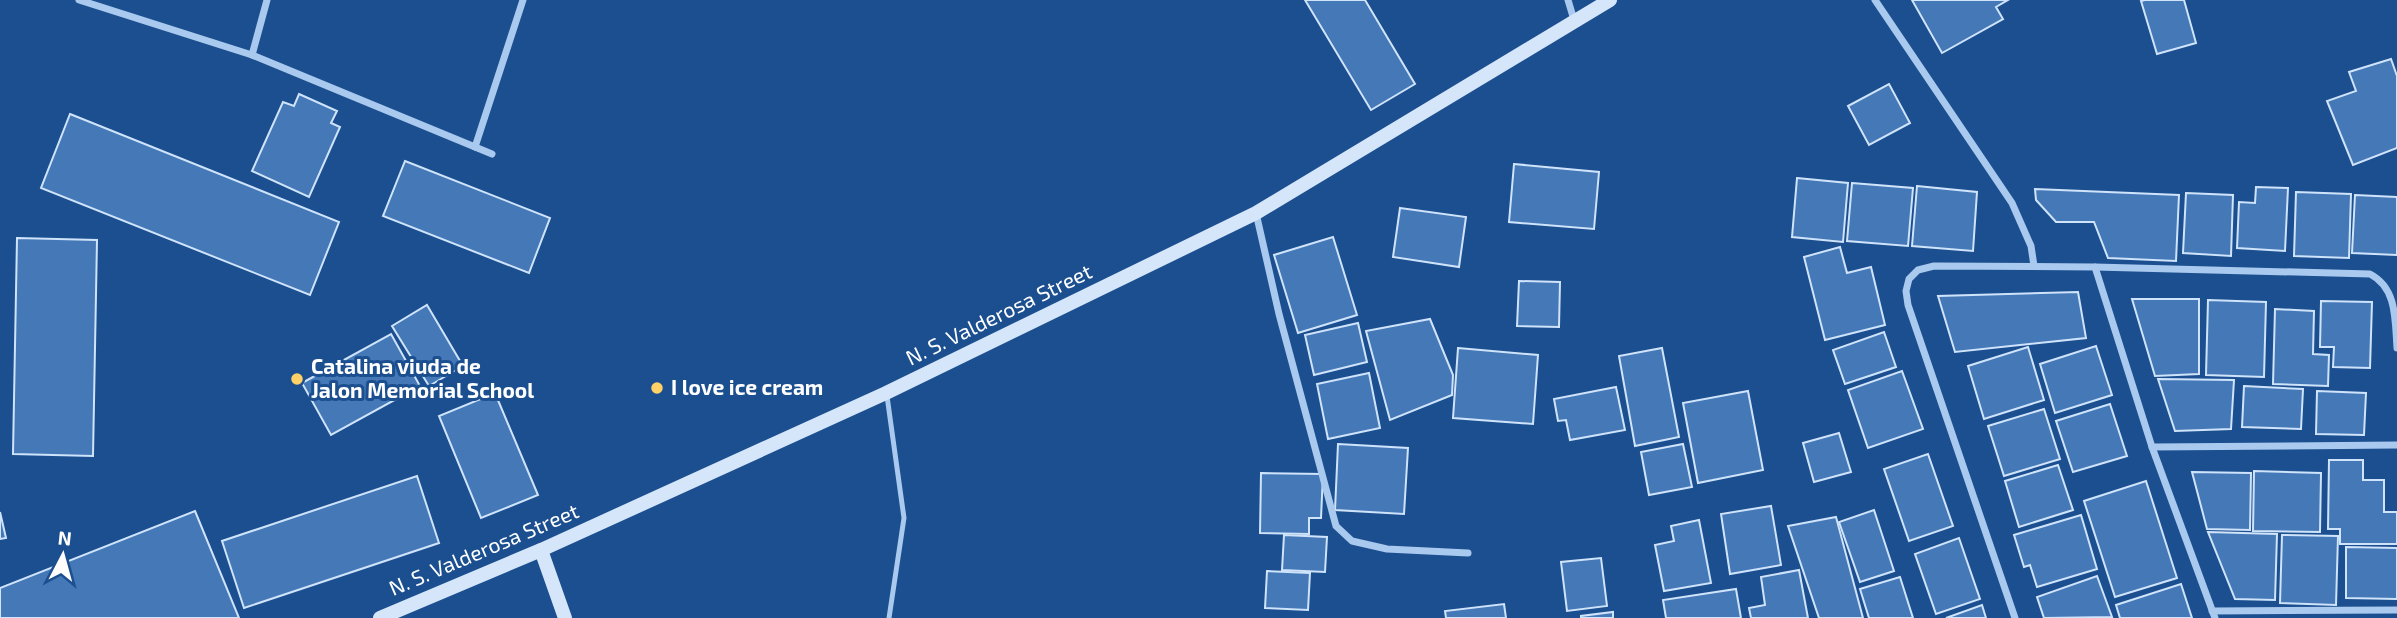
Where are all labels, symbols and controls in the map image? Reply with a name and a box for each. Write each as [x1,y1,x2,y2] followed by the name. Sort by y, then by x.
[901,258,1095,370] street label: N. S. Valderosa Street
[311,353,534,402] place label: Catalina viuda de Jalon Memorial School
[289,371,305,387] marker: Catalina viuda de Jalon Memorial School
[671,374,823,399] place label: I love ice cream
[649,380,665,396] marker: I love ice cream
[385,497,582,600] street label: N. S. Valderosa Street
[28,520,98,590] north arrow
[57,525,73,550] text: N

